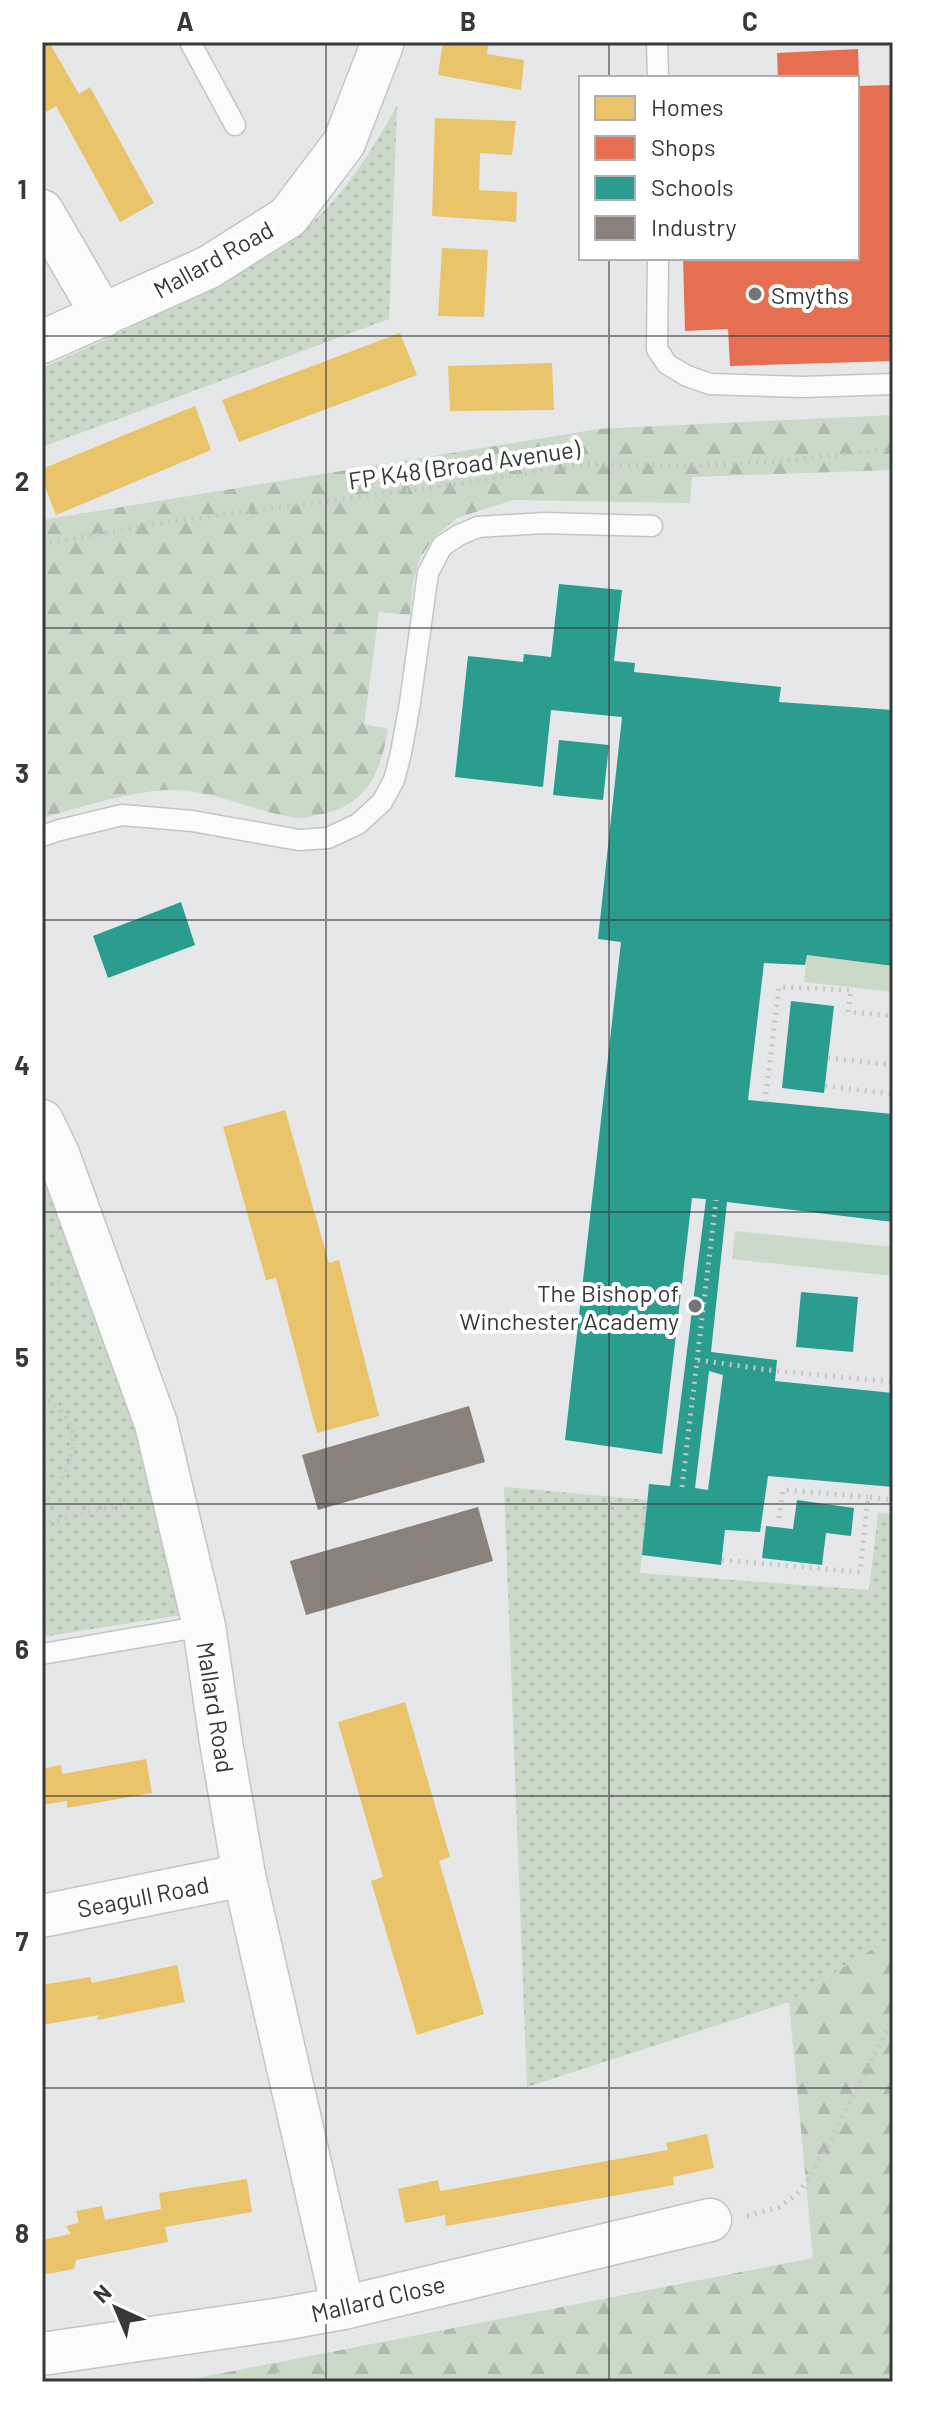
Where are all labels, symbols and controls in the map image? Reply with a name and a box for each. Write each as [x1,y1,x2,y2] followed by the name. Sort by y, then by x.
[176,5,194,36] text: A
[460,5,476,36] text: B
[742,5,758,36] text: C
[579,76,859,260] legend
[651,92,724,121] text: Homes
[651,132,716,161] text: Shops
[651,172,734,201] text: Schools
[17,173,27,204] text: 1
[651,212,737,241] text: Industry
[148,214,278,304] street label: Mallard Road
[771,280,849,309] place label: Smyths
[746,285,764,303] marker: Smyths
[346,433,582,495] street label: FP K48 (Broad Avenue)
[15,465,29,496] text: 2
[15,757,29,788] text: 3
[14,1049,30,1080] text: 4
[459,1278,679,1335] place label: The Bishop of Winchester Academy
[686,1297,704,1315] marker: The Bishop of Winchester Academy
[15,1341,29,1372] text: 5
[15,1633,29,1664] text: 6
[191,1639,241,1775] street label: Mallard Road
[75,1869,211,1923] street label: Seagull Road
[16,1925,29,1956] text: 7
[15,2217,29,2248] text: 8
[76,2268,156,2348] north arrow
[308,2268,448,2328] street label: Mallard Close
[87,2278,116,2307] text: N

